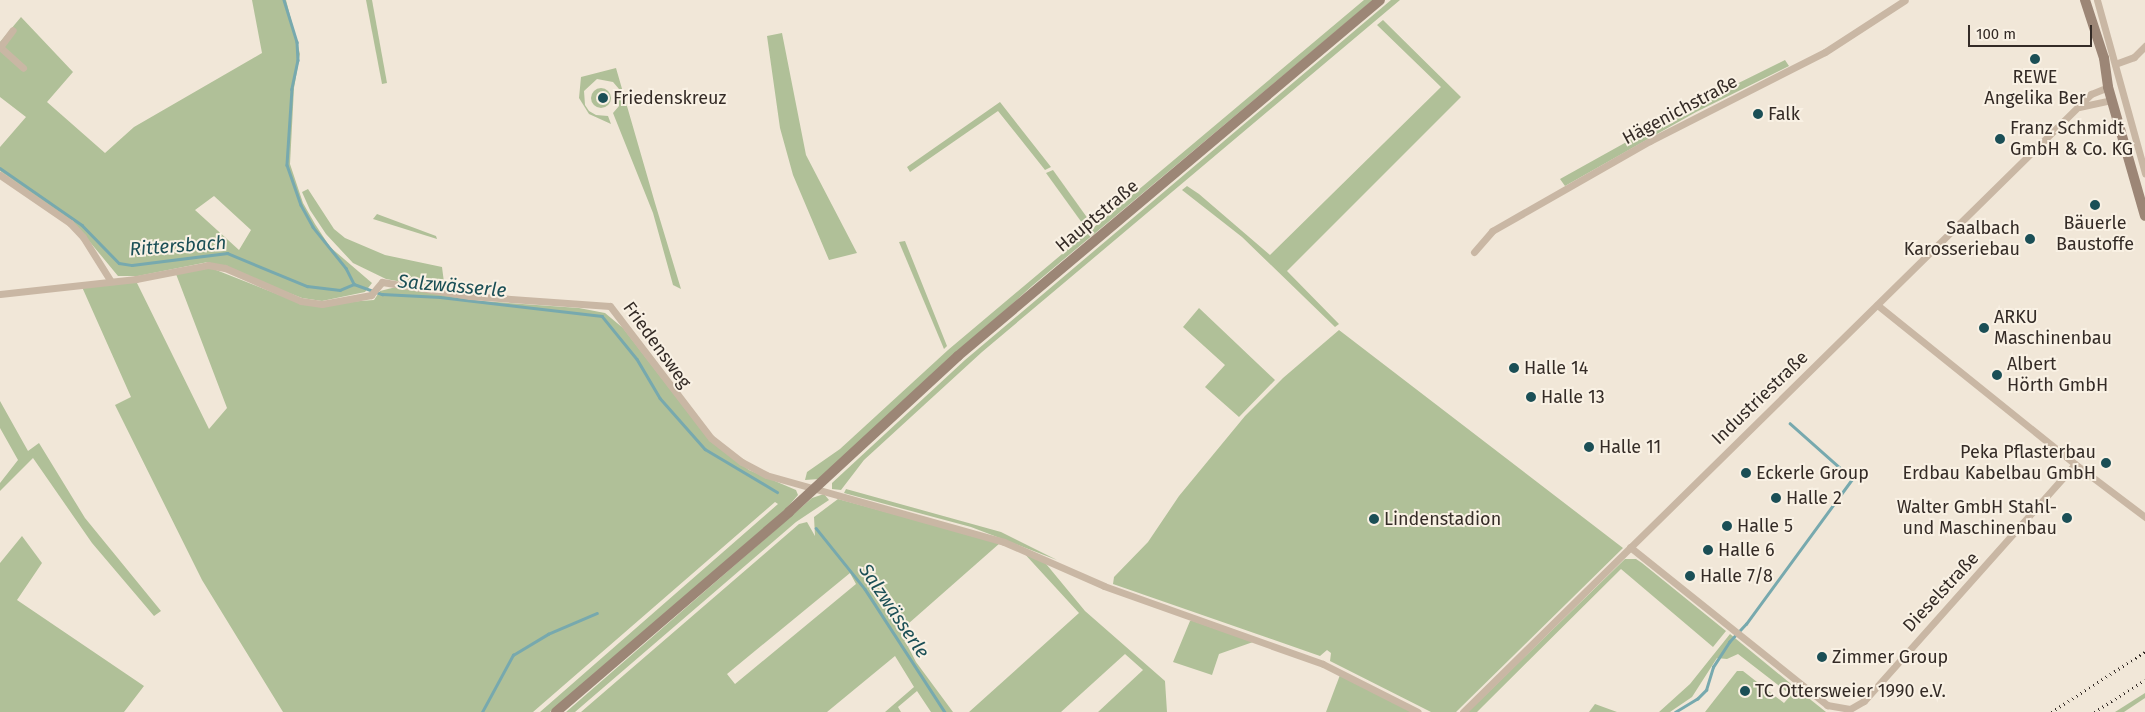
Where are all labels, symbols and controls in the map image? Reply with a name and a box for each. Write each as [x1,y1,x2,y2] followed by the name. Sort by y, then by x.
[1970,15,2094,47] scale bar
[1976,25,2016,43] text: 100 m
[2029,53,2041,65] marker: REWE Angelika Ber
[1984,67,2086,110] place label: REWE Angelika Ber
[1619,71,1741,149] street label: Hägenichstraße
[613,87,726,109] place label: Friedenskreuz
[597,92,609,104] marker: Friedenskreuz
[1768,103,1800,125] place label: Falk
[1752,108,1764,120] marker: Falk
[2010,118,2133,160] place label: Franz Schmidt GmbH & Co. KG
[1994,133,2006,145] marker: Franz Schmidt GmbH & Co. KG
[1051,175,1143,257] street label: Hauptstraße
[2089,199,2101,211] marker: Bäuerle Baustoffe
[2056,213,2134,255] place label: Bäuerle Baustoffe
[1904,218,2020,260] place label: Saalbach Karosseriebau
[129,231,227,261] water label: Rittersbach
[2024,233,2036,245] marker: Saalbach Karosseriebau
[397,270,507,302] water label: Salzwässerle
[618,298,696,392] street label: Friedensweg
[1994,307,2112,350] place label: ARKU Maschinenbau
[1978,322,1990,334] marker: ARKU Maschinenbau
[1707,347,1813,449] street label: Industriestraße
[2007,354,2108,396] place label: Albert Hörth GmbH
[1524,357,1588,379] place label: Halle 14
[1508,362,1520,374] marker: Halle 14
[1991,369,2003,381] marker: Albert Hörth GmbH
[1541,386,1605,408] place label: Halle 13
[1525,391,1537,403] marker: Halle 13
[1599,436,1661,458] place label: Halle 11
[1583,441,1595,453] marker: Halle 11
[1903,442,2096,484] place label: Peka Pflasterbau Erdbau Kabelbau GmbH
[2100,457,2112,469] marker: Peka Pflasterbau Erdbau Kabelbau GmbH
[1756,462,1869,484] place label: Eckerle Group
[1740,467,1752,479] marker: Eckerle Group
[1786,487,1842,509] place label: Halle 2
[1770,492,1782,504] marker: Halle 2
[1897,497,2057,540] place label: Walter GmbH Stahl- und Maschinenbau
[1384,508,1501,530] place label: Lindenstadion
[2061,512,2073,524] marker: Walter GmbH Stahl- und Maschinenbau
[1368,513,1380,525] marker: Lindenstadion
[1737,515,1793,537] place label: Halle 5
[1721,520,1733,532] marker: Halle 5
[1718,539,1774,561] place label: Halle 6
[1702,544,1714,556] marker: Halle 6
[1899,548,1983,636] street label: Dieselstraße
[854,560,934,662] water label: Salzwässerle
[1700,565,1773,587] place label: Halle 7/8
[1684,570,1696,582] marker: Halle 7/8
[1832,646,1948,668] place label: Zimmer Group
[1816,651,1828,663] marker: Zimmer Group
[1755,680,1946,702] place label: TC Ottersweier 1990 e.V.
[1739,685,1751,697] marker: TC Ottersweier 1990 e.V.

